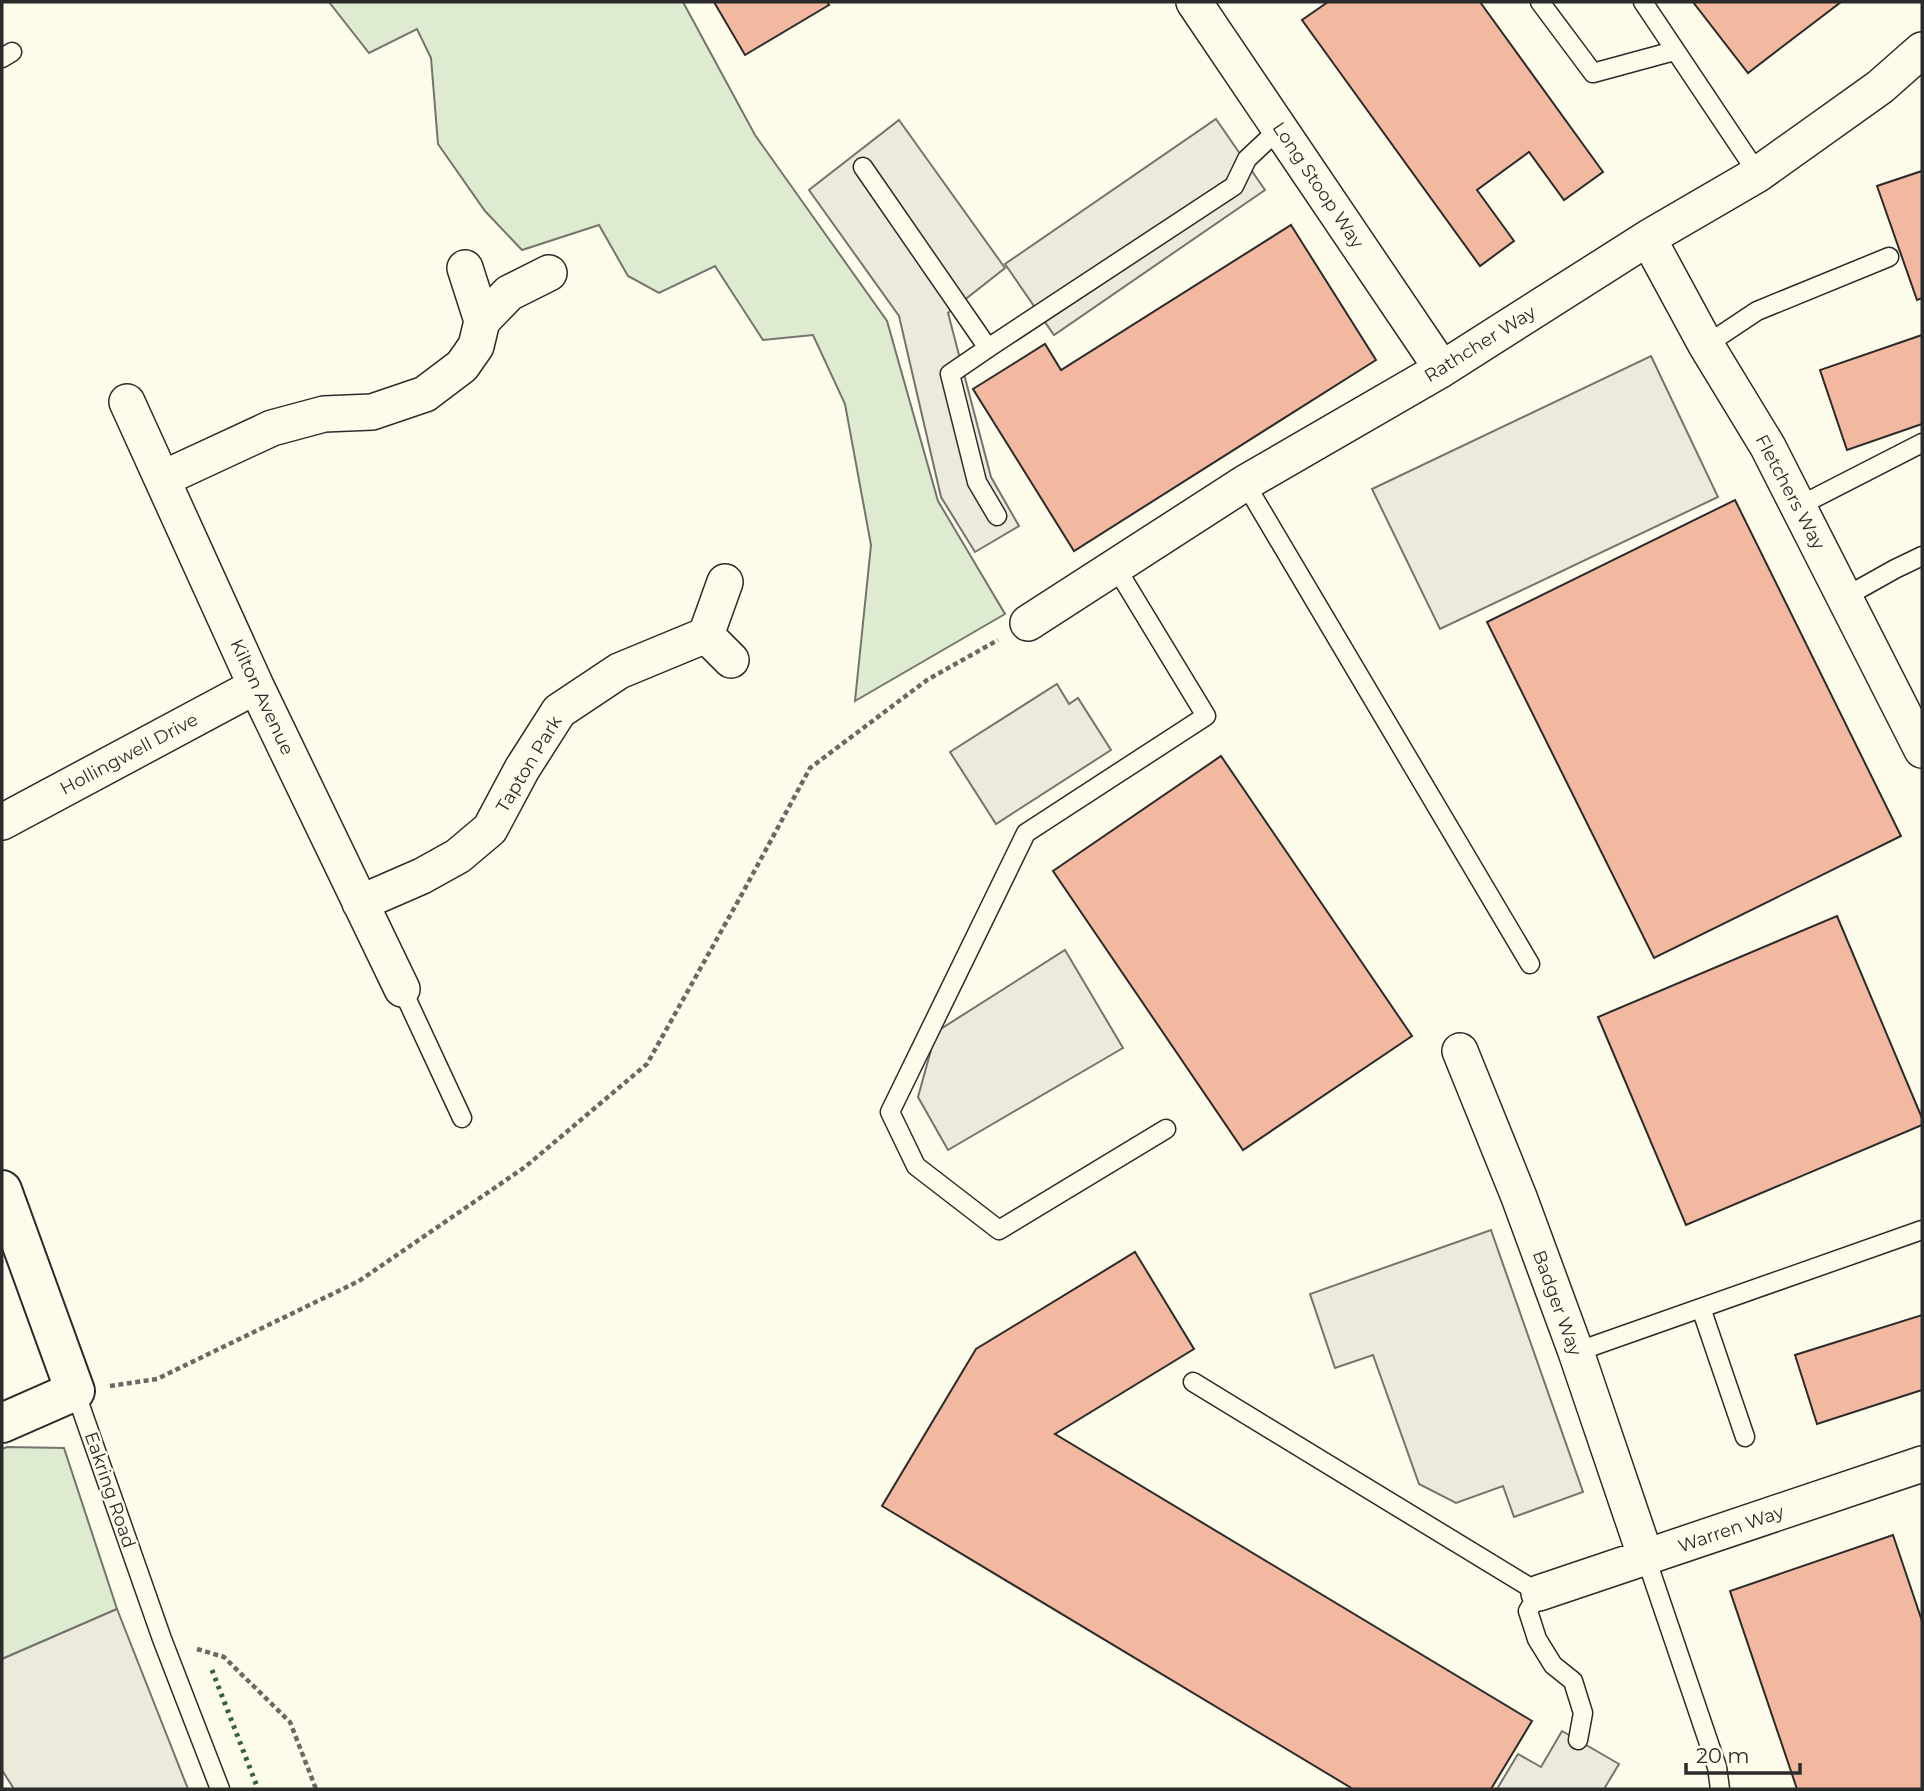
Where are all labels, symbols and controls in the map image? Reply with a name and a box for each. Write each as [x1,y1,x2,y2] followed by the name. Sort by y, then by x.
[1268,118,1369,253] street label: Long Stoop Way
[1420,301,1540,387] street label: Rathcher Way
[1751,431,1830,553] street label: Fletchers Way
[226,636,299,759] street label: Kilton Avenue
[56,708,202,800] street label: Hollingwell Drive
[492,711,567,816] street label: Tapton Park
[1528,1247,1586,1359] street label: Badger Way
[80,1429,140,1551] street label: Eakring Road
[1675,1501,1787,1557] street label: Warren Way
[1686,1732,1800,1776] scale bar
[1696,1743,1750,1768] text: 20 m

